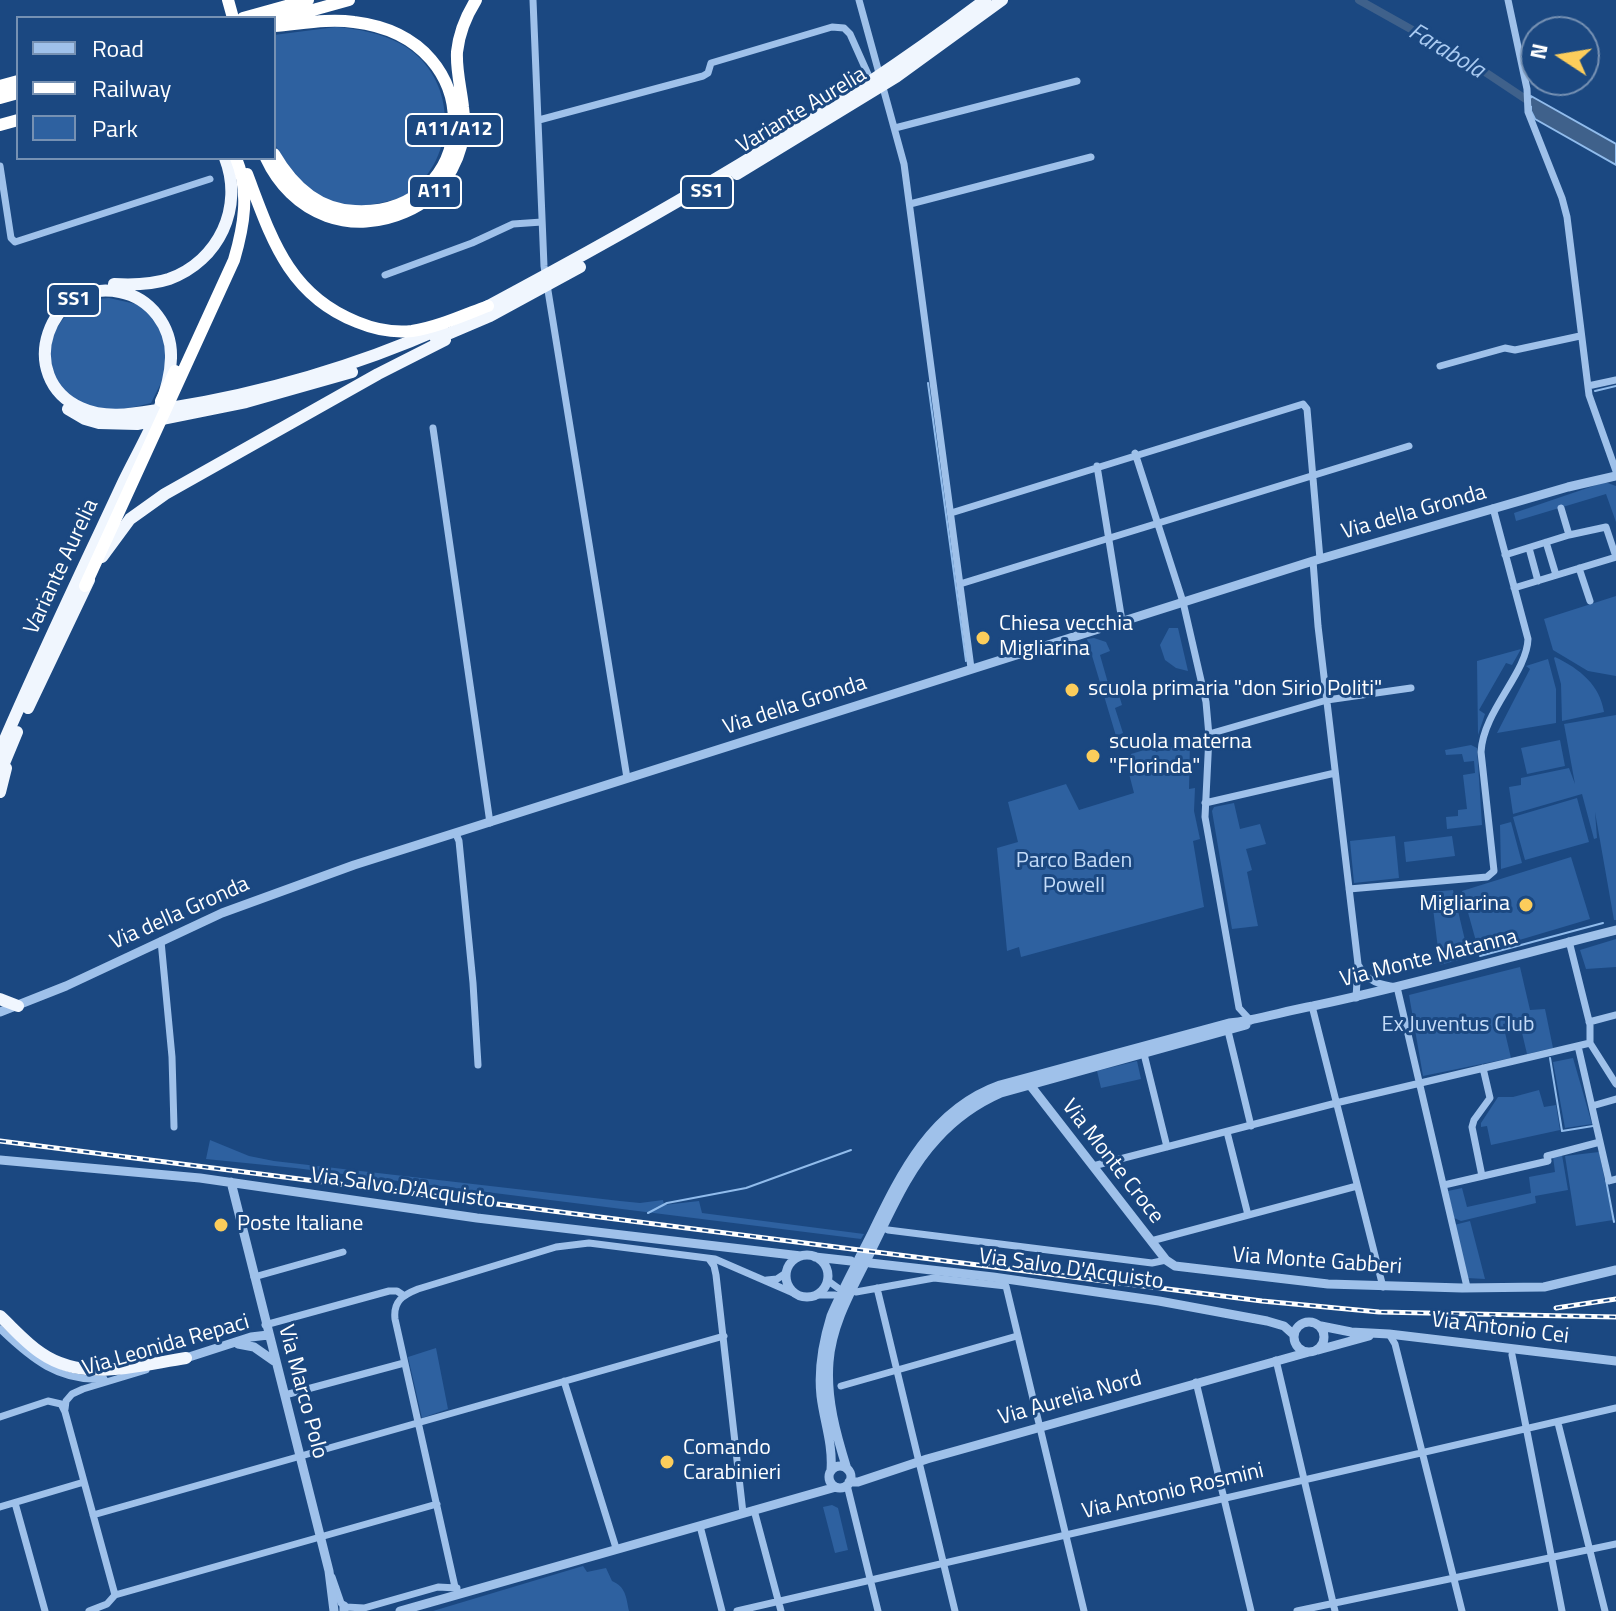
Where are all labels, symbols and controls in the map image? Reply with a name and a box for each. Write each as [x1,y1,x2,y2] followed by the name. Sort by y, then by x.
[16,16,276,160] legend
[1520,16,1600,96] north arrow
[1403,18,1489,86] water label: Farabola
[92,30,144,66] text: Road
[1520,40,1557,62] text: N
[732,62,872,160] street label: Variante Aurelia
[92,70,171,106] text: Railway
[92,110,138,146] text: Park
[406,114,502,146] road number: A11/A12
[409,176,461,208] road number: A11
[681,176,733,208] road number: SS1
[48,284,100,316] road number: SS1
[1339,480,1489,546] street label: Via della Gronda
[19,495,105,639] street label: Variante Aurelia
[999,612,1133,664] place label: Chiesa vecchia Migliarina
[974,629,992,647] marker: Chiesa vecchia Migliarina
[720,670,870,742] street label: Via della Gronda
[1088,677,1382,703] place label: scuola primaria "don Sirio Politi"
[1063,681,1081,699] marker: scuola primaria "don Sirio Politi"
[1109,730,1252,782] place label: scuola materna "Florinda"
[1084,747,1102,765] marker: scuola materna "Florinda"
[1016,849,1132,900] park label: Parco Baden Powell
[106,872,254,956] street label: Via della Gronda
[1419,892,1510,918] place label: Migliarina
[1517,896,1535,914] marker: Migliarina
[1338,924,1520,994] street label: Via Monte Matanna
[1381,1013,1535,1039] park label: Ex Juventus Club
[1055,1095,1169,1229] street label: Via Monte Croce
[309,1163,497,1215] street label: Via Salvo D'Acquisto
[237,1212,363,1238] place label: Poste Italiane
[212,1216,230,1234] marker: Poste Italiane
[1231,1243,1403,1281] street label: Via Monte Gabberi
[977,1244,1165,1296] street label: Via Salvo D'Acquisto
[1430,1307,1570,1351] street label: Via Antonio Cei
[80,1310,252,1382] street label: Via Leonida Repaci
[271,1322,333,1462] street label: Via Marco Polo
[995,1366,1145,1432] street label: Via Aurelia Nord
[683,1436,781,1488] place label: Comando Carabinieri
[658,1453,676,1471] marker: Comando Carabinieri
[1080,1458,1266,1526] street label: Via Antonio Rosmini

